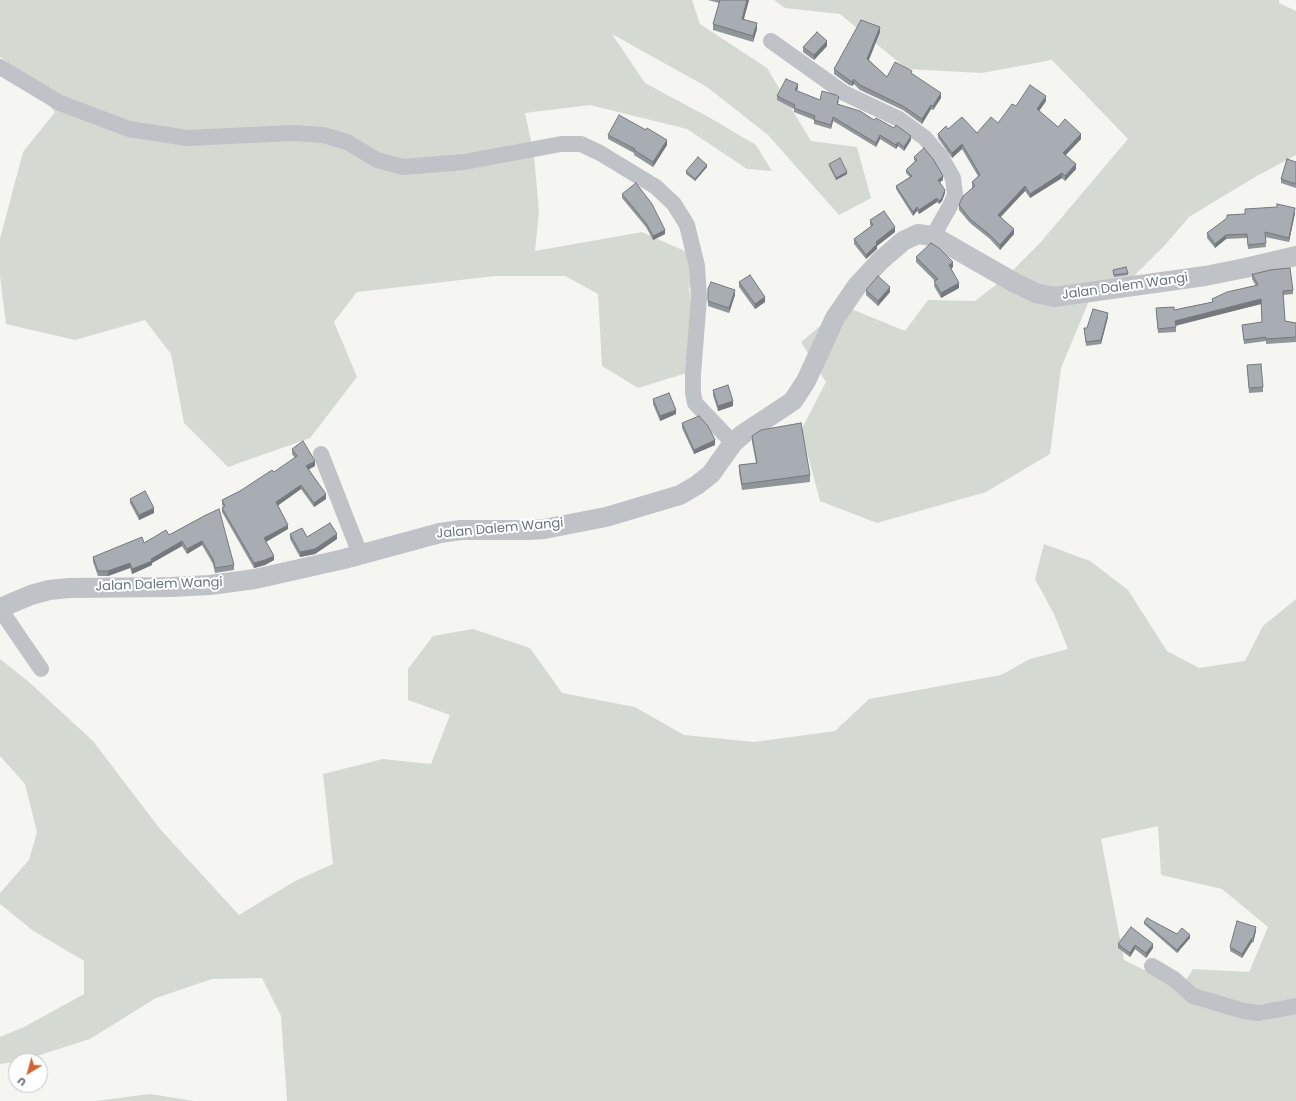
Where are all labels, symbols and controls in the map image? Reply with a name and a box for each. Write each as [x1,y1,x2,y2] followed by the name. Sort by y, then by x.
[1061,270,1189,304] street label: Jalan Dalem Wangi
[436,516,564,542] street label: Jalan Dalem Wangi
[95,575,223,595] street label: Jalan Dalem Wangi
[8,1053,48,1093] north arrow
[13,1073,29,1091] text: U

